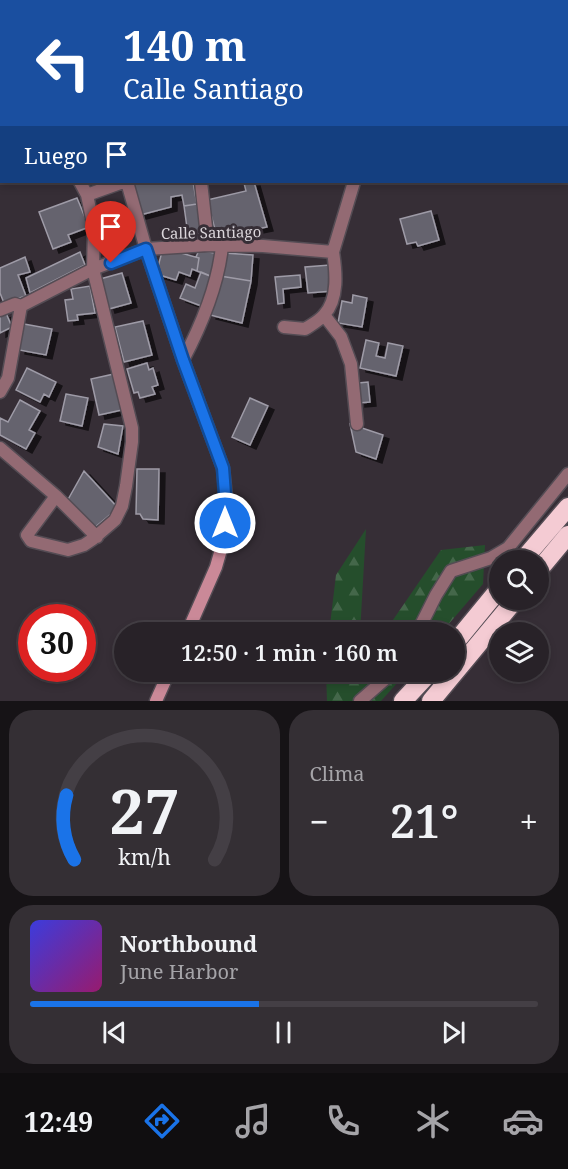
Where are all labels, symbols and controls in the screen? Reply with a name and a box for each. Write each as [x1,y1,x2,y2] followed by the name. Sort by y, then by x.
[123,16,247,73] text: 140 m
[24,24,102,102] icon: left
[123,70,304,107] text: Calle Santiago
[100,138,133,171] icon: arrive
[24,140,88,170] text: Luego
[85,201,136,263] pin
[94,210,127,243] icon: arrive
[161,221,261,243] street label: Calle Santiago
[193,491,257,555] position arrow
[489,550,549,682] map controls
[489,550,549,610] button: search
[18,604,96,682] speed limit sign: 30
[489,622,549,682] button: layers
[181,637,398,667] text: 12:50 · 1 min · 160 m
[310,760,365,787] text: Clima
[109,767,180,852] text: 27
[390,790,458,851] text: 21°
[310,799,329,844] text: −
[520,799,538,844] text: +
[118,842,171,871] text: km/h
[120,928,257,958] text: Northbound
[120,958,238,985] text: June Harbor
[98,1016,131,1049] icon: previous
[267,1016,300,1049] icon: pause
[437,1016,470,1049] icon: next
[141,1100,183,1142] icon: directions
[232,1100,274,1142] icon: music
[322,1100,364,1142] icon: phone
[412,1100,454,1142] icon: climate
[502,1100,544,1142] icon: car
[24,1103,93,1140] text: 12:49

